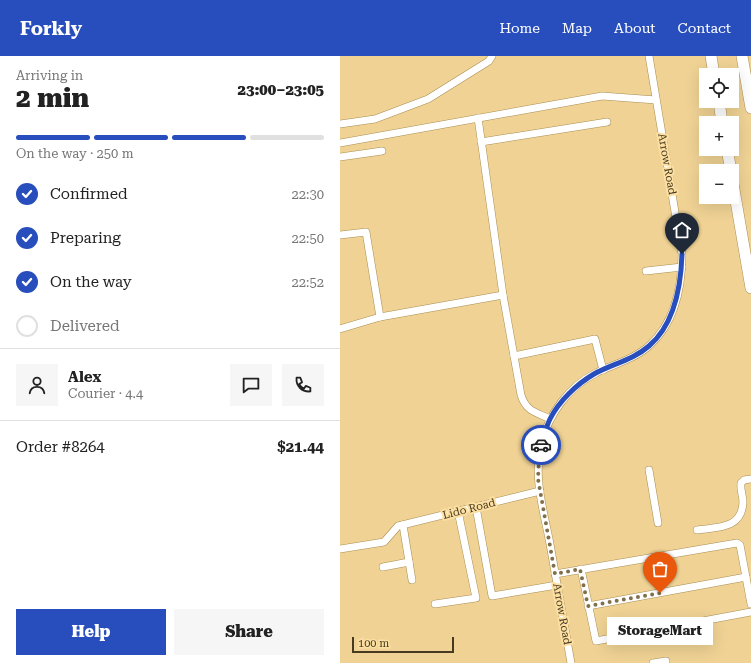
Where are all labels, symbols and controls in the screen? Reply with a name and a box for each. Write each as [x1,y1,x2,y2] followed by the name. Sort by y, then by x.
[20,17,82,40] text: Forkly
[499,20,540,36] text: Home
[562,20,592,36] text: Map
[614,20,656,36] text: About
[678,20,731,36] text: Contact
[16,68,83,83] text: Arriving in
[699,68,739,204] map controls
[699,68,739,108] button: locate
[238,81,324,99] text: 23:00–23:05
[16,83,89,113] text: 2 min
[699,116,739,156] button: +
[655,132,679,196] street label: Arrow Road
[16,146,133,161] text: On the way · 250 m
[699,164,739,204] button: −
[16,183,38,205] icon: check
[50,185,128,203] text: Confirmed
[292,187,324,202] text: 22:30
[665,213,699,254] pin
[671,219,693,241] icon: home
[16,227,38,249] icon: check
[50,229,121,247] text: Preparing
[292,231,324,246] text: 22:50
[16,271,38,293] icon: check
[50,273,132,291] text: On the way
[292,275,324,290] text: 22:52
[50,317,120,335] text: Delivered
[16,364,58,406] button: person
[230,364,272,406] button: chat
[282,364,324,406] button: phone
[68,368,101,386] text: Alex
[68,386,143,401] text: Courier · 4.4
[521,425,561,465] courier
[530,434,552,456] icon: car
[16,438,105,456] text: Order #8264
[277,438,324,456] text: $21.44
[441,496,497,522] street label: Lido Road
[643,552,677,593] pin
[649,558,671,580] icon: bag
[550,582,574,646] street label: Arrow Road
[16,609,166,655] button: Help
[174,609,324,655] button: Share
[607,617,713,645] callout: StorageMart
[618,623,702,638] text: StorageMart
[352,635,454,654] scale bar
[358,637,389,650] text: 100 m

